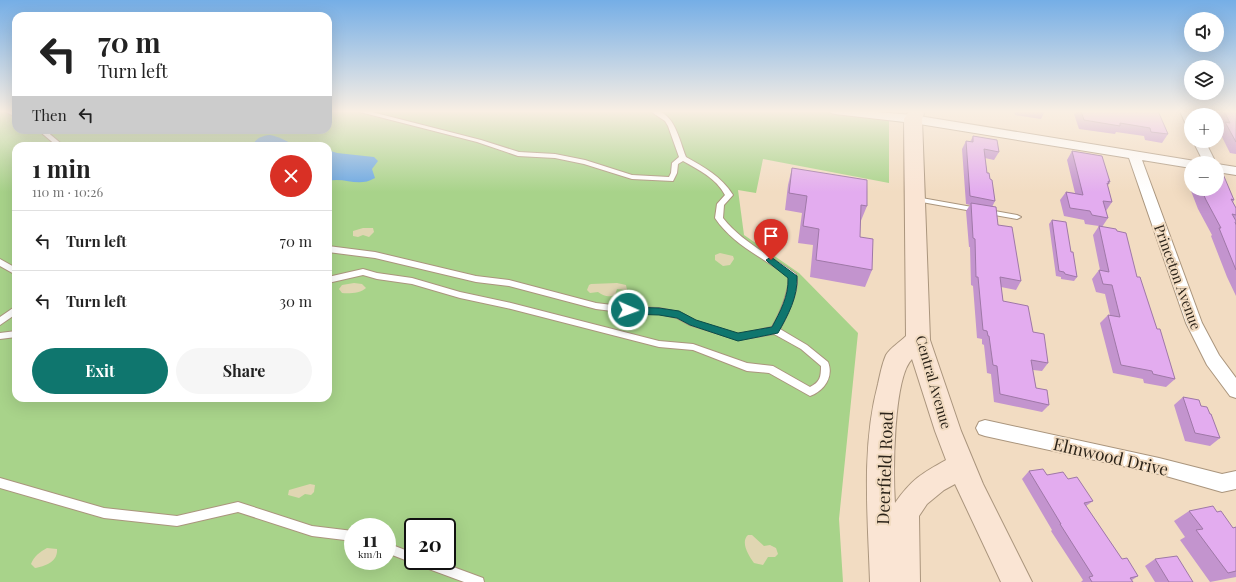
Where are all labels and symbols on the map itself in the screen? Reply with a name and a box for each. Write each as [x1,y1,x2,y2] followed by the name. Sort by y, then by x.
[754,219,788,260] pin
[1150,222,1206,332] street label: Princeton Avenue
[607,289,649,331] position arrow
[912,333,956,431] street label: Central Avenue
[871,411,897,525] street label: Deerfield Road
[1051,432,1171,480] street label: Elmwood Drive
[404,518,456,570] speed limit sign: 20

